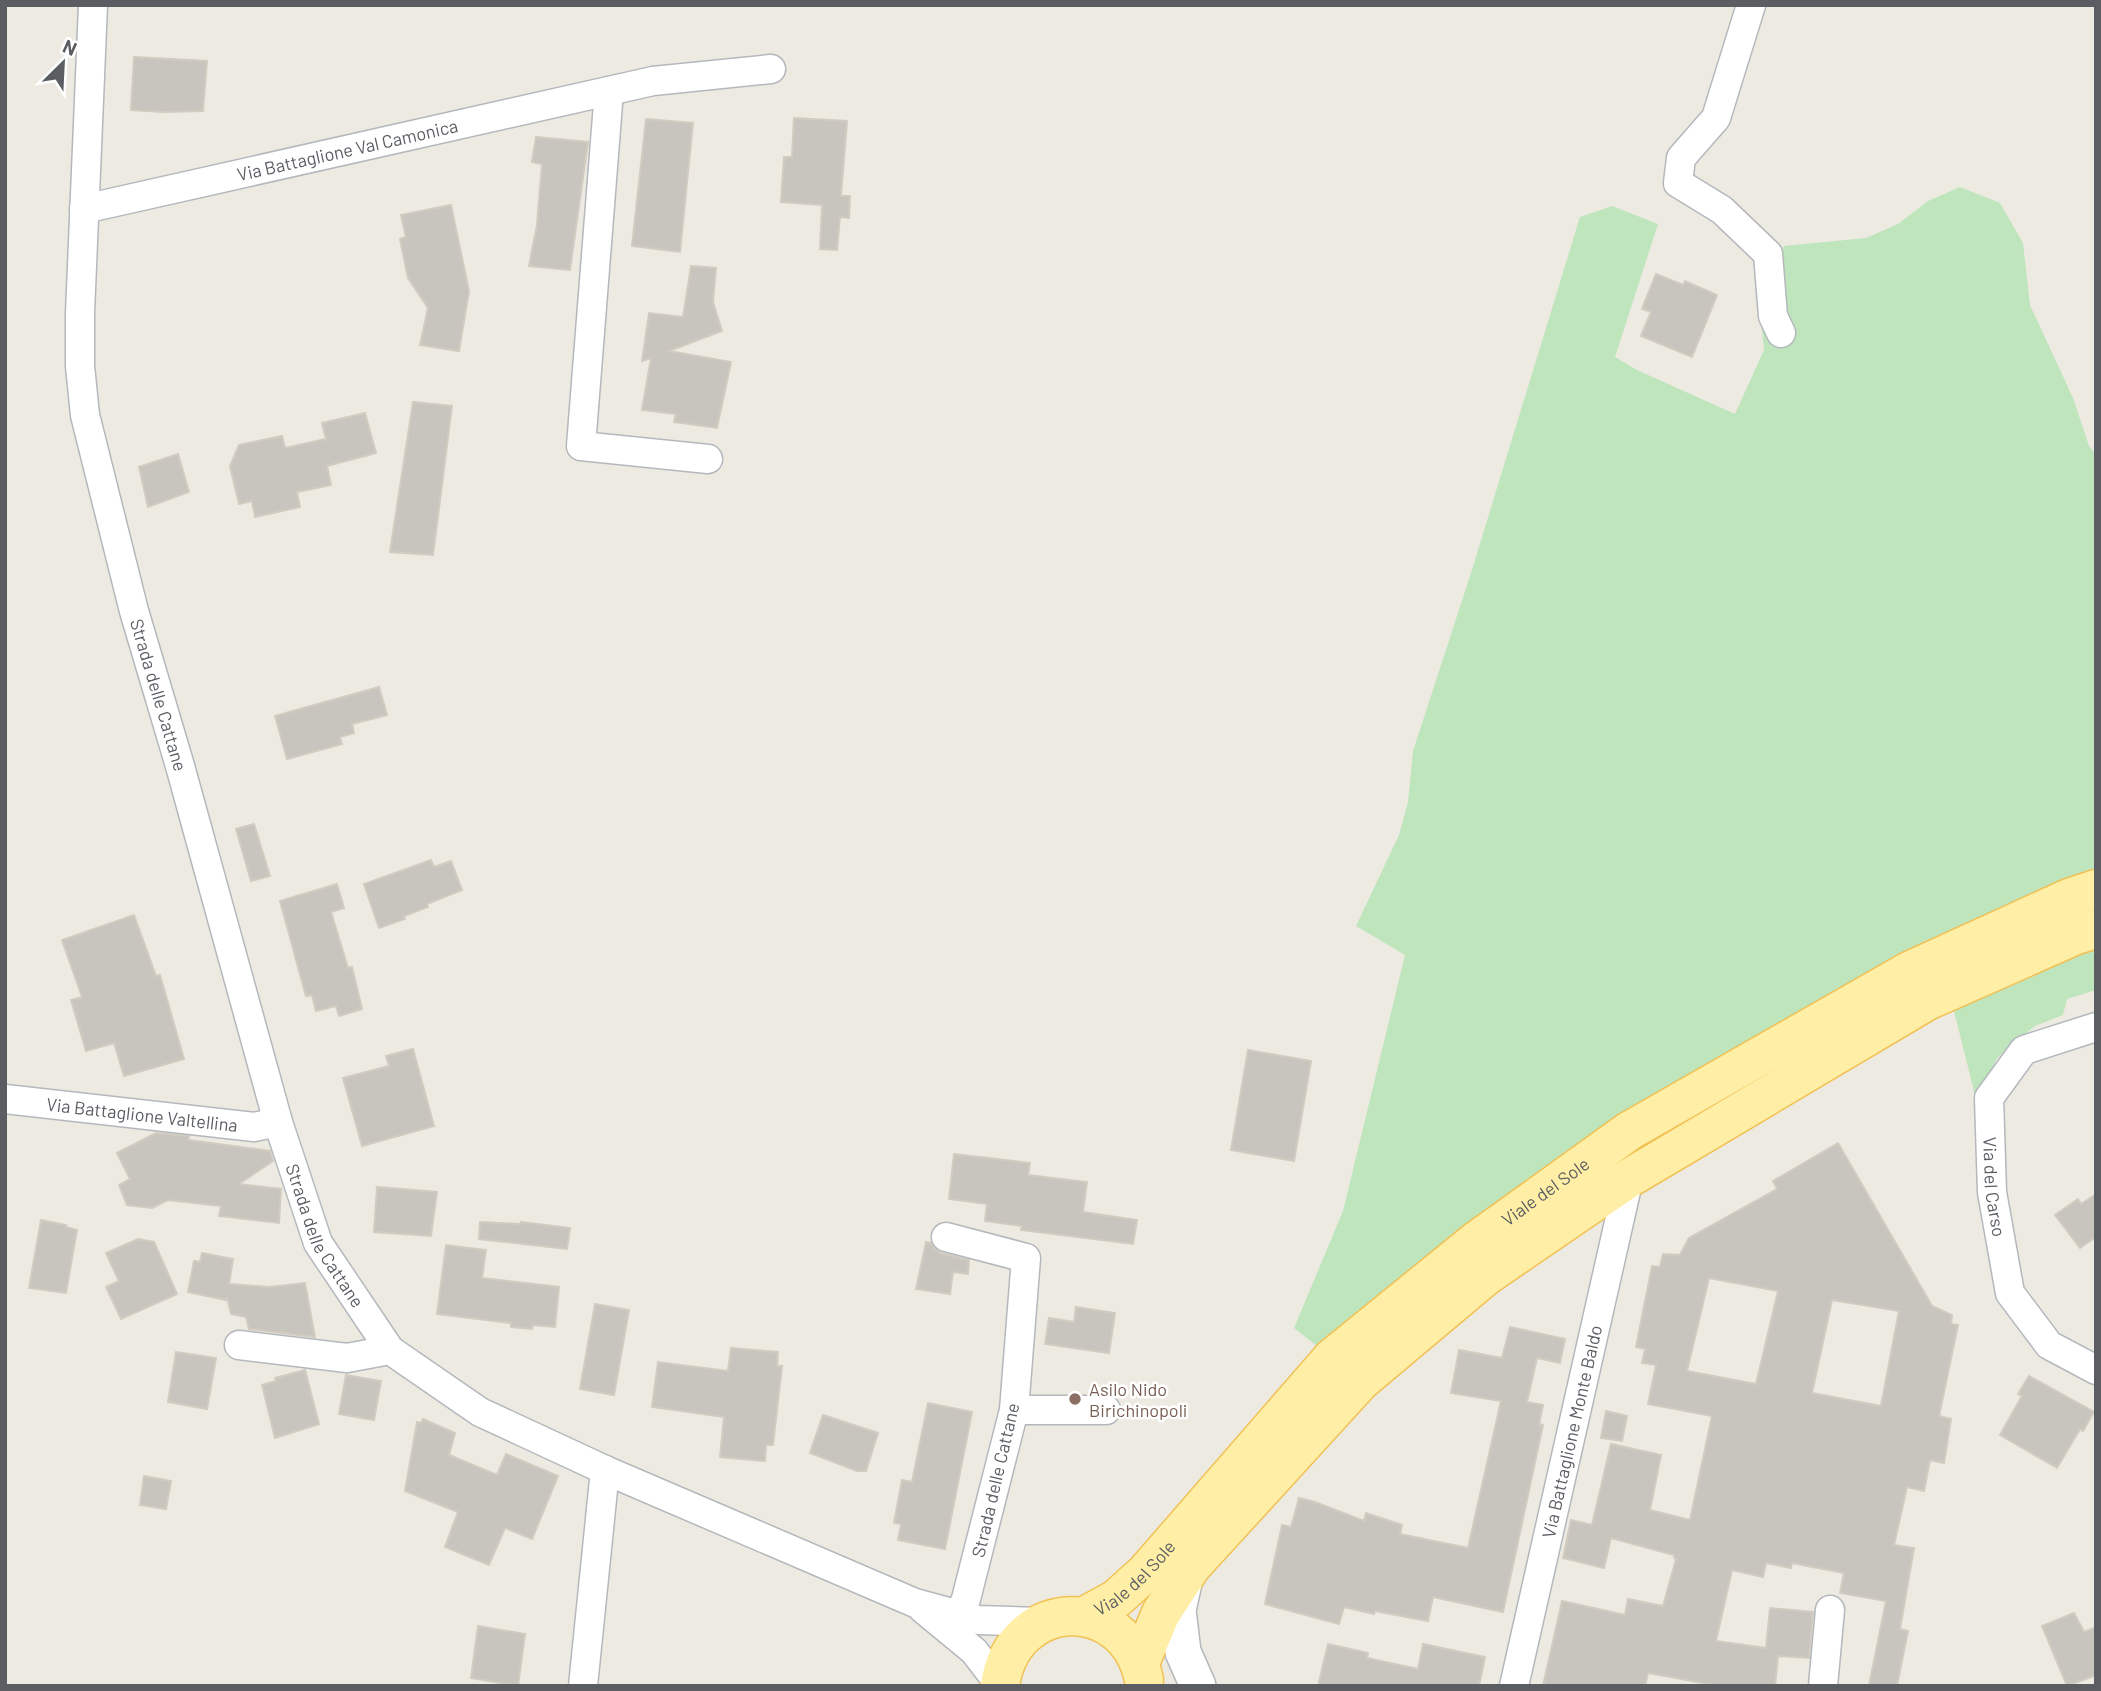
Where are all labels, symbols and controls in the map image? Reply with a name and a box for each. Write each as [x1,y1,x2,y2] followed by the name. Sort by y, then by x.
[28,28,98,98] north arrow
[60,34,81,60] text: N
[235,114,460,185] street label: Via Battaglione Val Camonica
[126,616,192,774] street label: Strada delle Cattane
[45,1093,239,1136] street label: Via Battaglione Valtellina
[1979,1137,2011,1238] street label: Via del Carso
[1497,1152,1593,1230] street label: Viale del Sole
[282,1161,369,1311] street label: Strada delle Cattane
[1537,1323,1606,1540] street label: Via Battaglione Monte Baldo
[1089,1378,1187,1421] place label: Asilo Nido Birichinopoli
[1067,1391,1083,1407] marker: Asilo Nido Birichinopoli
[967,1401,1023,1559] street label: Strada delle Cattane
[1090,1535,1180,1620] street label: Viale del Sole

